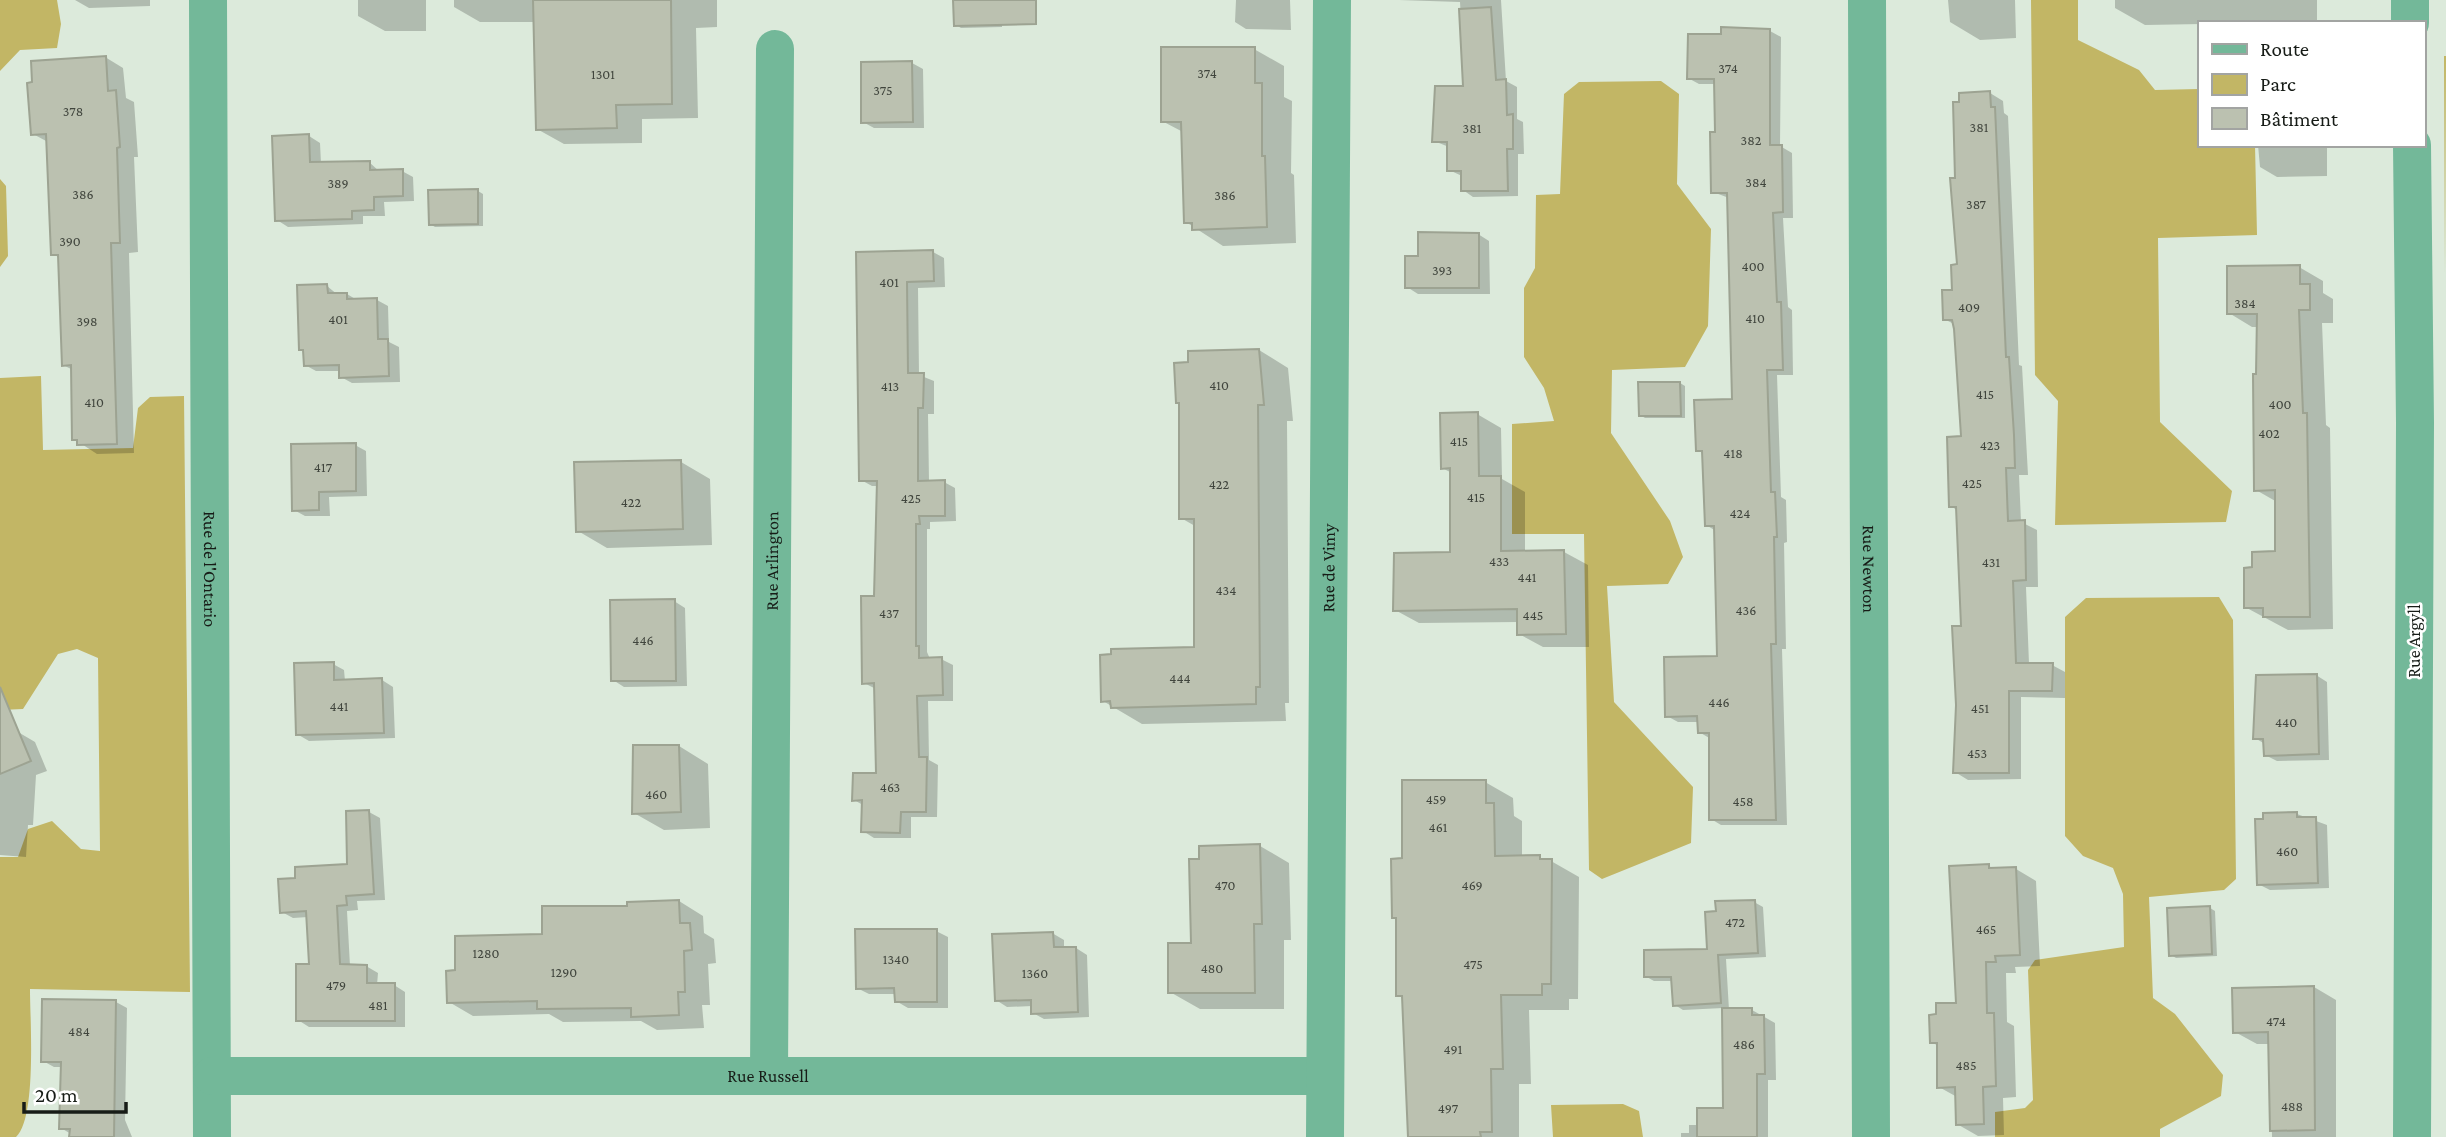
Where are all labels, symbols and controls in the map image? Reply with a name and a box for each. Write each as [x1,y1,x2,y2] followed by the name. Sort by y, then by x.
[2198,21,2425,147] legend
[2260,37,2309,61] text: Route
[1718,60,1738,76] house number: 374
[1197,65,1217,81] house number: 374
[591,66,615,82] house number: 1301
[2260,72,2296,96] text: Parc
[873,82,893,98] house number: 375
[63,103,83,119] house number: 378
[2260,107,2339,131] text: Bâtiment
[1970,119,1989,135] house number: 381
[1463,120,1482,136] house number: 381
[1741,132,1762,148] house number: 382
[1745,174,1767,190] house number: 384
[327,175,349,191] house number: 389
[72,186,94,202] house number: 386
[1214,187,1236,203] house number: 386
[1966,196,1987,212] house number: 387
[59,233,81,249] house number: 390
[1742,258,1765,274] house number: 400
[1432,262,1452,278] house number: 393
[879,274,899,290] house number: 401
[2234,295,2256,311] house number: 384
[1958,299,1980,315] house number: 409
[1745,310,1765,326] house number: 410
[328,311,348,327] house number: 401
[76,313,98,329] house number: 398
[1209,377,1229,393] house number: 410
[881,378,899,394] house number: 413
[1976,386,1994,402] house number: 415
[84,394,104,410] house number: 410
[2269,396,2292,412] house number: 400
[2258,425,2280,441] house number: 402
[1450,433,1468,449] house number: 415
[1980,437,2000,453] house number: 423
[1723,445,1743,461] house number: 418
[314,459,333,475] house number: 417
[1962,475,1982,491] house number: 425
[1209,476,1229,492] house number: 422
[1467,489,1485,505] house number: 415
[901,490,921,506] house number: 425
[621,494,641,510] house number: 422
[1730,505,1750,521] house number: 424
[200,511,220,627] street label: Rue de l'Ontario
[762,511,782,611] street label: Rue Arlington
[1318,523,1339,612] street label: Rue de Vimy
[1859,525,1879,613] street label: Rue Newton
[1489,553,1509,569] house number: 433
[1982,554,2001,570] house number: 431
[1518,569,1537,585] house number: 441
[1216,582,1236,598] house number: 434
[1736,602,1756,618] house number: 436
[2404,604,2424,678] street label: Rue Argyll
[879,605,900,621] house number: 437
[1523,607,1543,623] house number: 445
[632,632,654,648] house number: 446
[1169,670,1191,686] house number: 444
[1708,694,1730,710] house number: 446
[330,698,349,714] house number: 441
[1971,700,1989,716] house number: 451
[2275,714,2297,730] house number: 440
[1967,745,1987,761] house number: 453
[880,779,900,795] house number: 463
[645,786,667,802] house number: 460
[1426,791,1446,807] house number: 459
[1732,793,1754,809] house number: 458
[1429,819,1448,835] house number: 461
[2276,843,2298,859] house number: 460
[1215,877,1236,893] house number: 470
[1461,877,1483,893] house number: 469
[1725,914,1745,930] house number: 472
[1976,921,1996,937] house number: 465
[473,945,499,961] house number: 1280
[883,951,909,967] house number: 1340
[1463,956,1483,972] house number: 475
[1201,960,1223,976] house number: 480
[551,964,577,980] house number: 1290
[1022,965,1048,981] house number: 1360
[326,977,346,993] house number: 479
[368,997,388,1013] house number: 481
[2266,1013,2286,1029] house number: 474
[68,1023,90,1039] house number: 484
[1733,1036,1755,1052] house number: 486
[1444,1041,1463,1057] house number: 491
[1955,1057,1977,1073] house number: 485
[727,1066,809,1086] street label: Rue Russell
[24,1070,126,1114] scale bar
[35,1083,78,1107] text: 20 m
[2281,1098,2303,1114] house number: 488
[1438,1100,1459,1116] house number: 497

